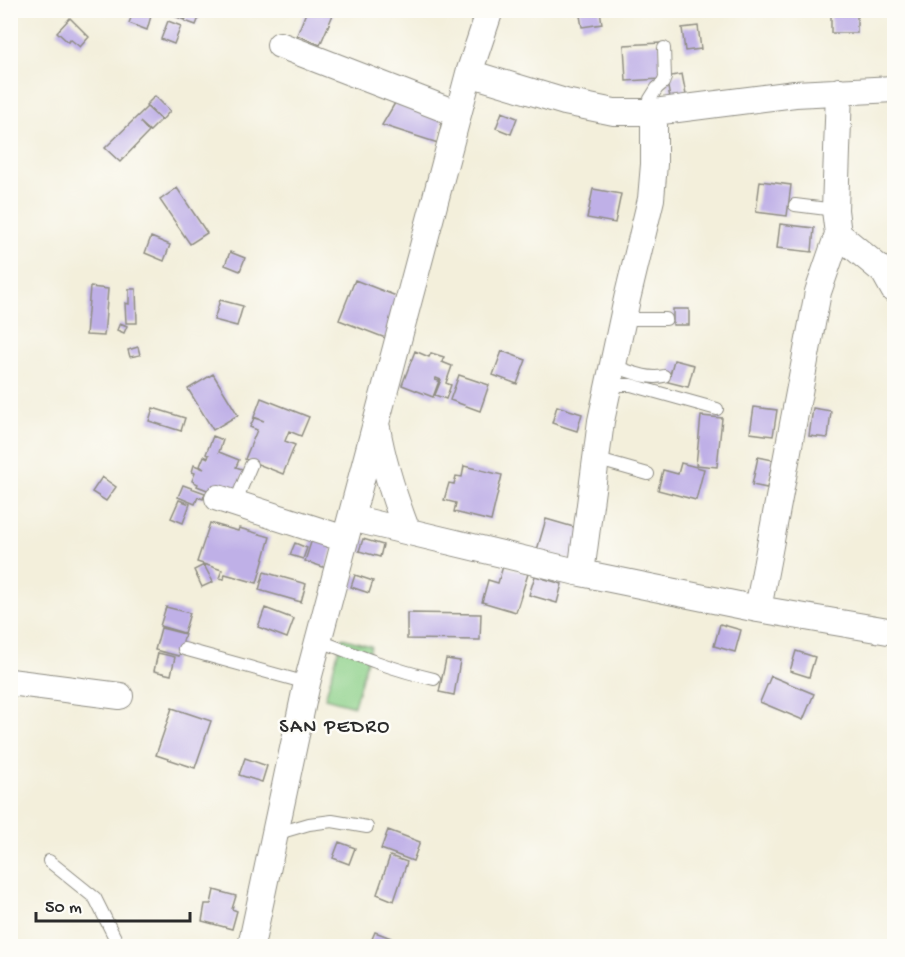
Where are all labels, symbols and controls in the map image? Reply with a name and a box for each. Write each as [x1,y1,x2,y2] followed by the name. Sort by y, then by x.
[279,717,391,740] district label: SAN PEDRO
[36,885,190,923] scale bar
[45,898,82,919] text: 50 m

